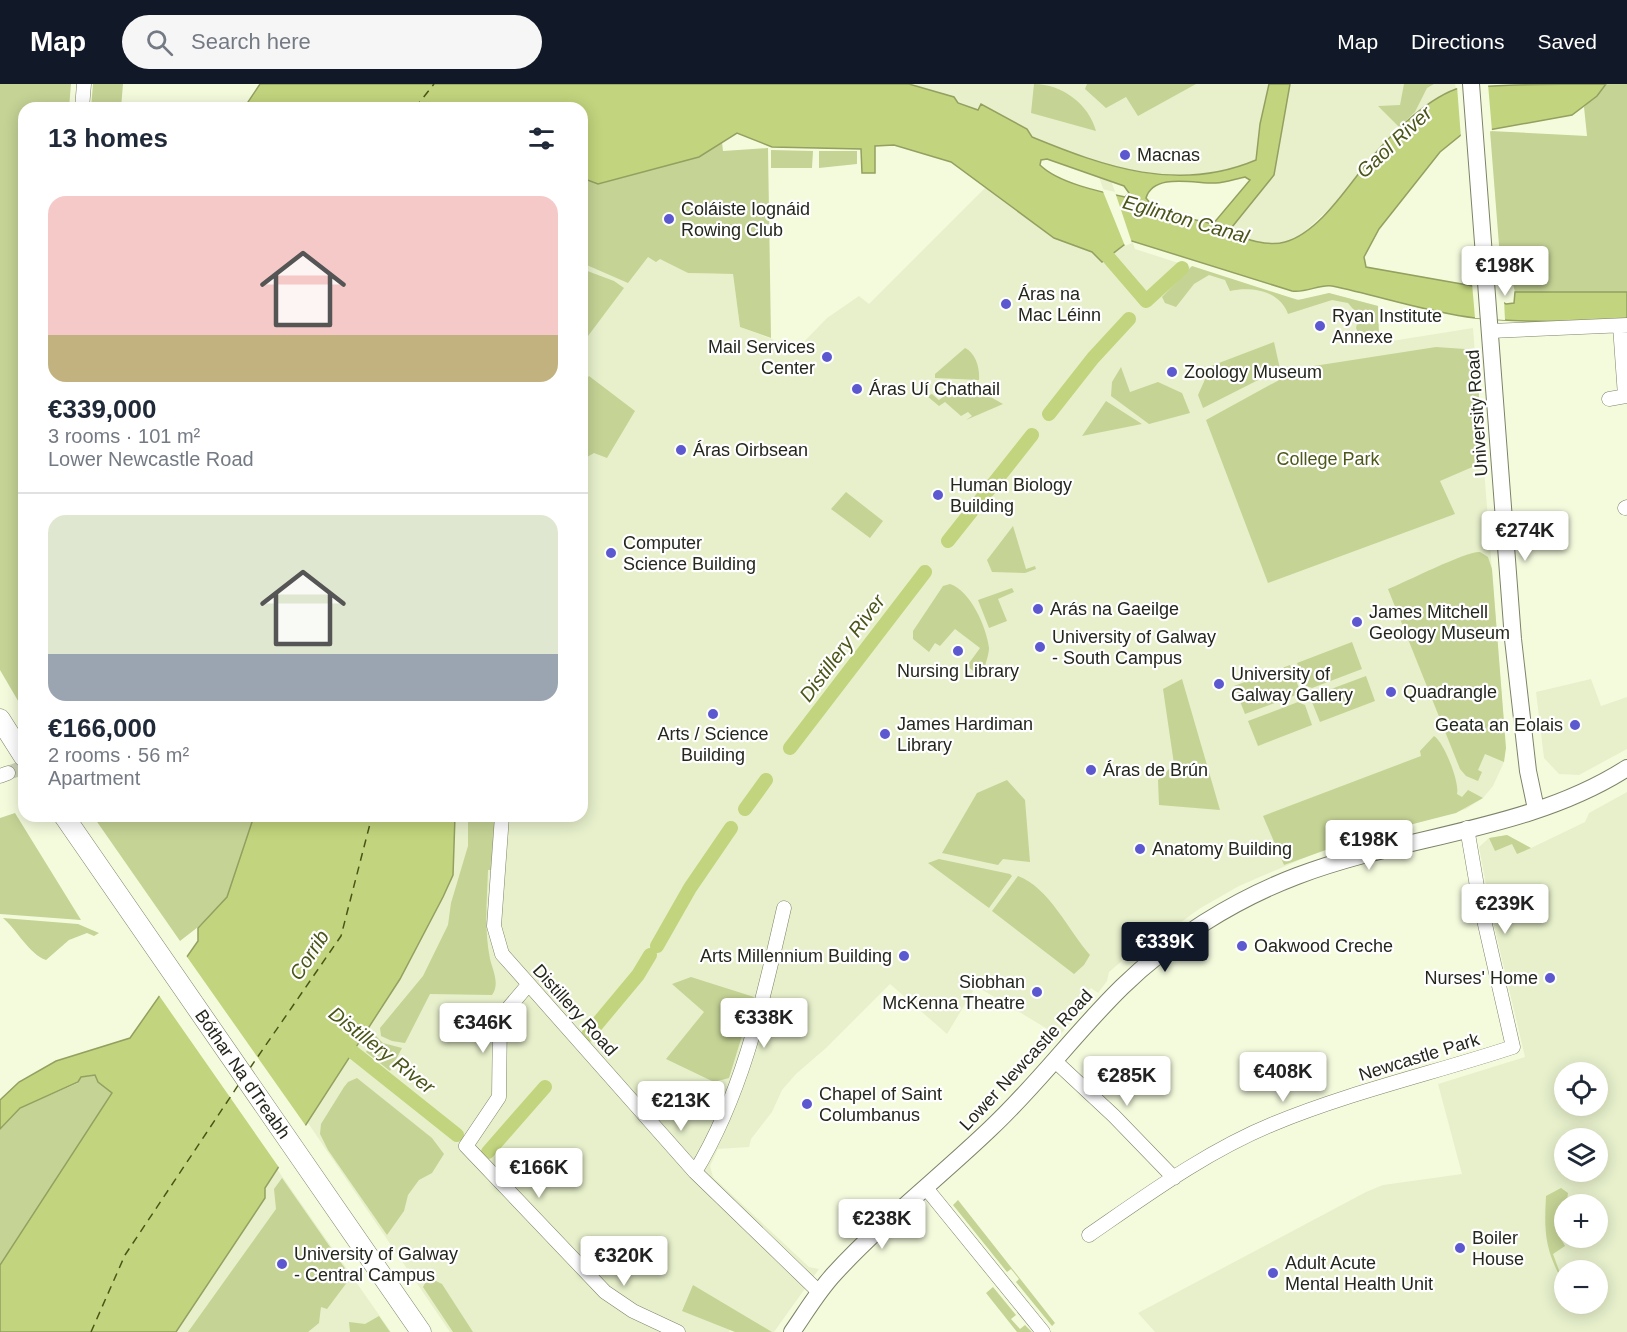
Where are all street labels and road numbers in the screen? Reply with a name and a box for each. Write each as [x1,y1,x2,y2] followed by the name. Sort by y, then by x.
[1463,349,1491,477] street label: University Road
[529,960,621,1060] street label: Distillery Road
[956,985,1096,1135] street label: Lower Newcastle Road
[191,1006,294,1143] street label: Bóthar Na dTreabh
[1356,1029,1483,1085] street label: Newcastle Park

